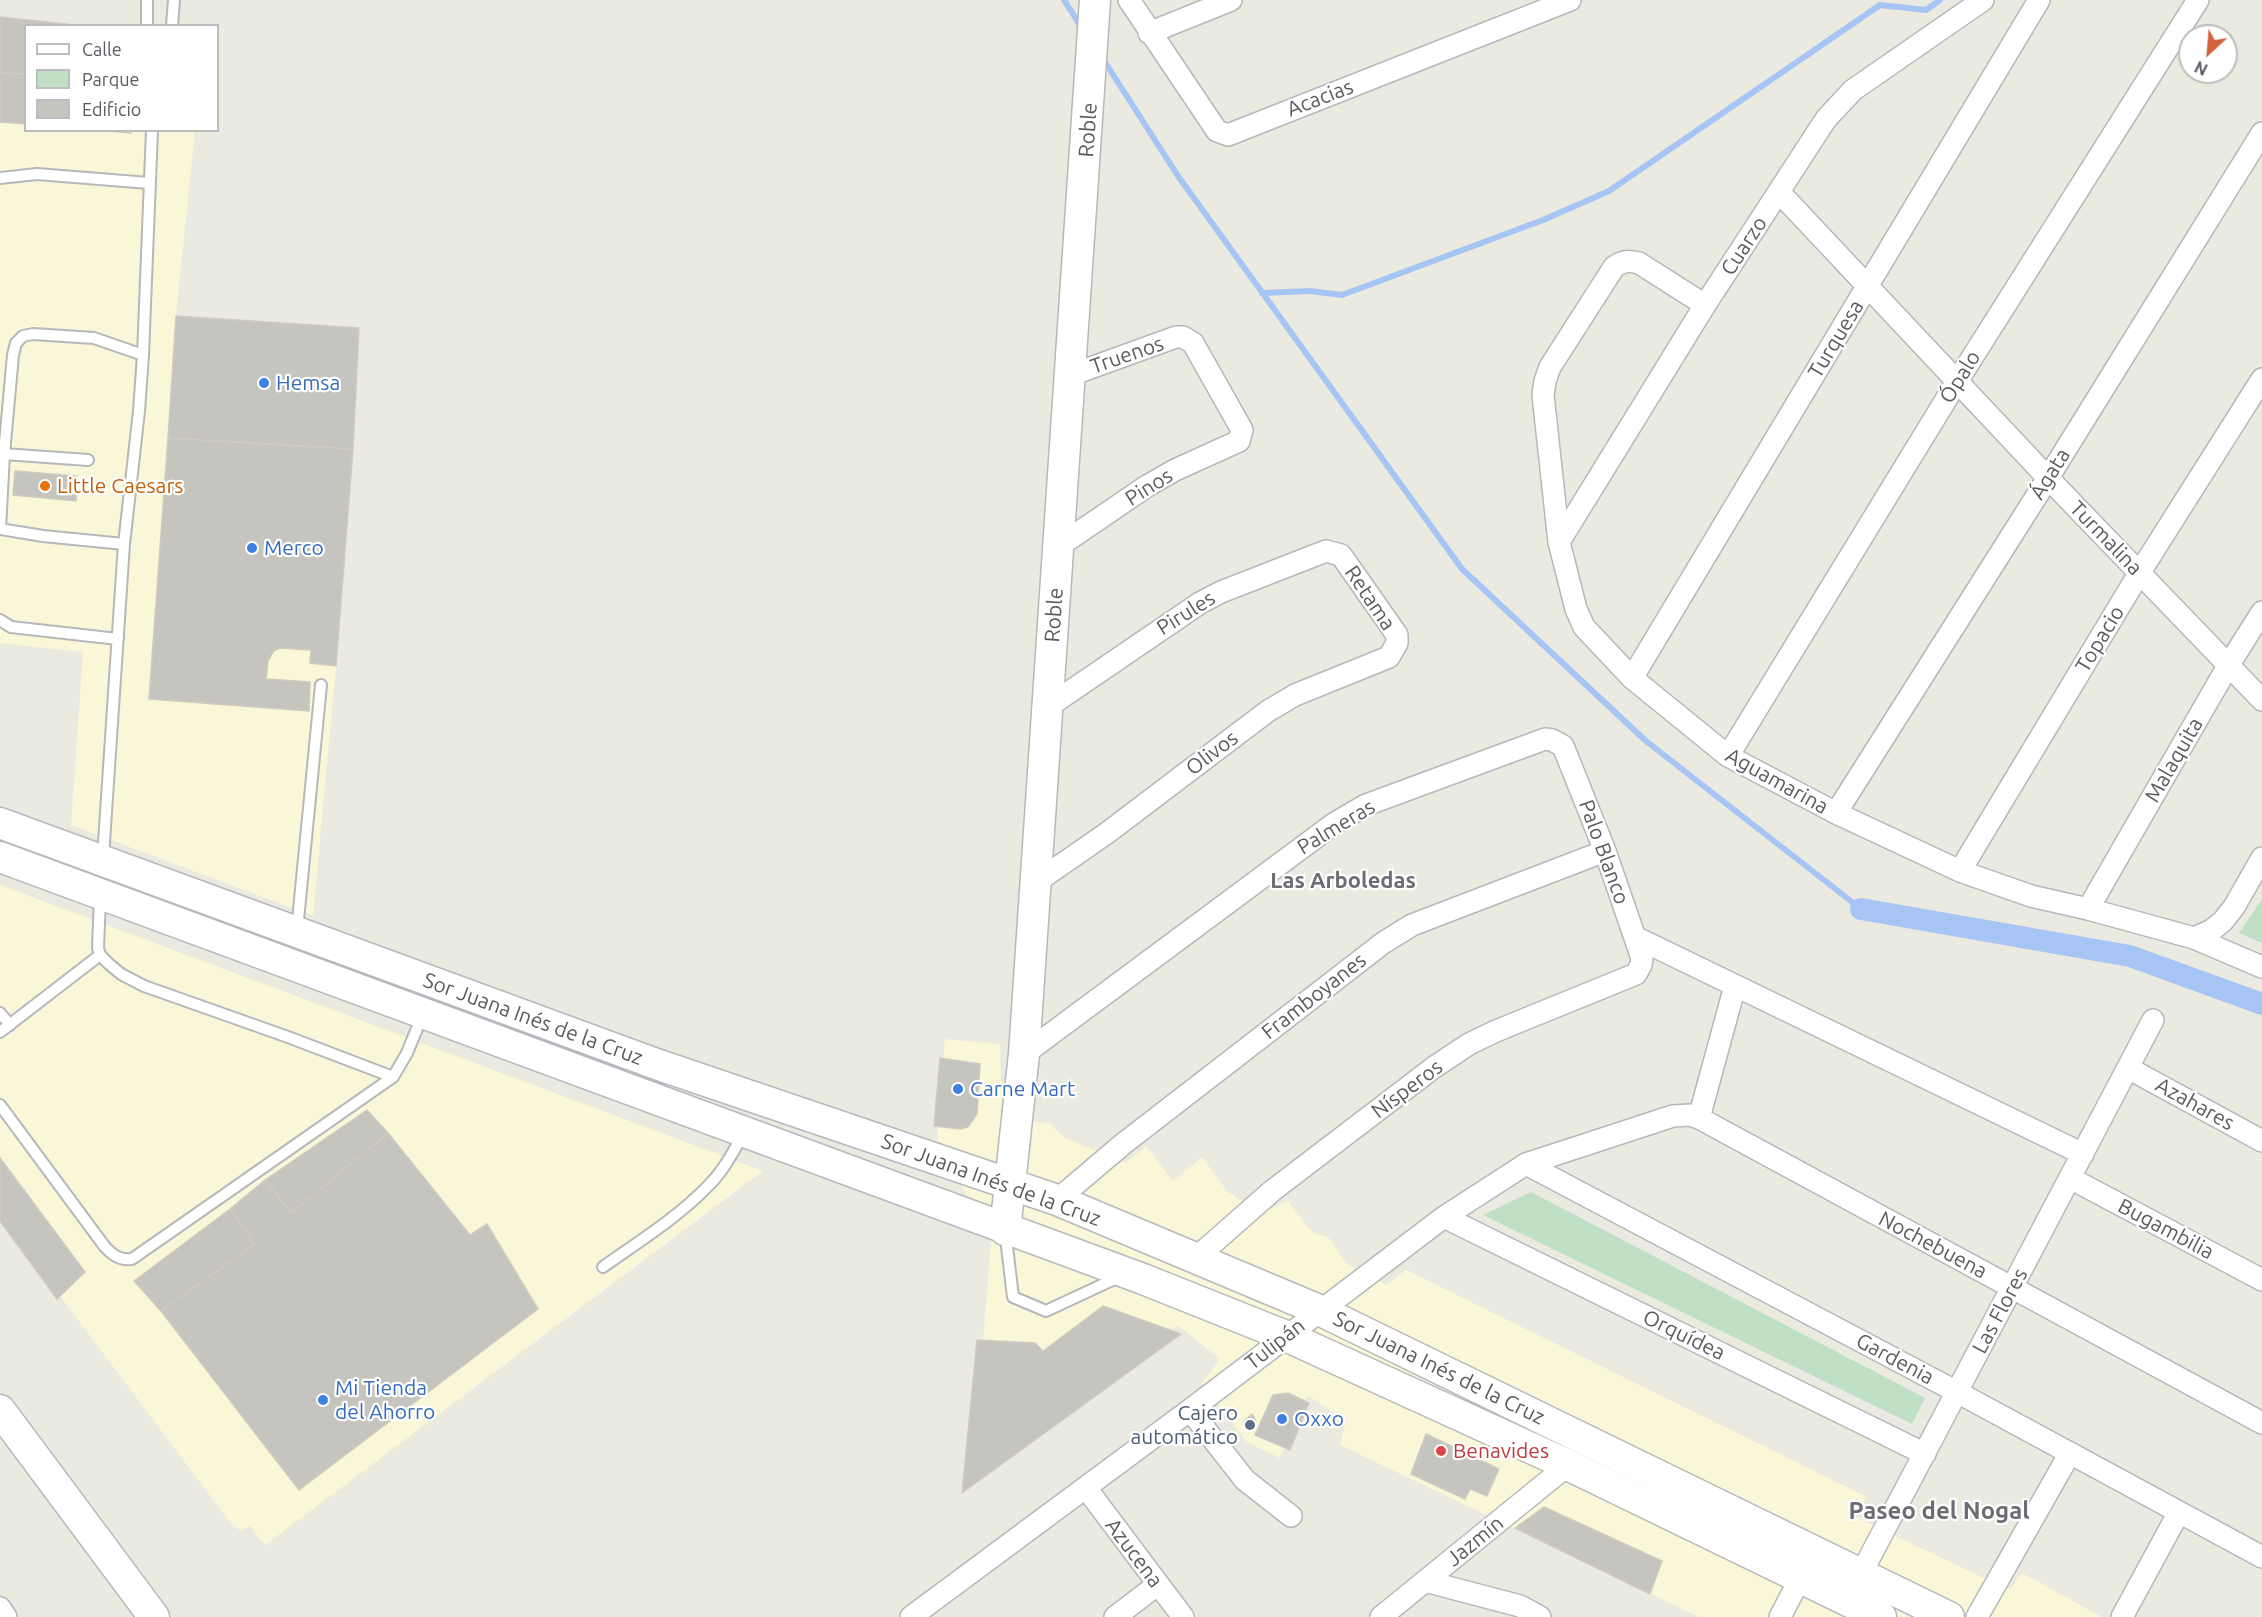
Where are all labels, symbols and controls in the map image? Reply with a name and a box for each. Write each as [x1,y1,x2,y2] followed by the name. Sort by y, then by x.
[24,24,219,132] legend
[2178,24,2238,84] north arrow
[82,39,122,59] text: Calle
[2192,58,2210,79] text: N
[82,69,139,89] text: Parque
[1283,74,1357,122] street label: Acacias
[82,99,141,119] text: Edificio
[1074,102,1102,158] street label: Roble
[1716,212,1772,280] street label: Cuarzo
[1803,295,1869,383] street label: Turquesa
[1087,331,1167,379] street label: Truenos
[1934,346,1986,408] street label: Ópalo
[276,370,340,396] place label: Hemsa
[257,376,271,390] marker: Hemsa
[2025,444,2075,504] street label: Ágata
[1121,463,1177,511] street label: Pinos
[57,473,183,499] place label: Little Caesars
[38,479,52,493] marker: Little Caesars
[2065,496,2147,580] street label: Turmalina
[264,535,324,561] place label: Merco
[245,541,259,555] marker: Merco
[1339,561,1401,635] street label: Retama
[1152,585,1220,641] street label: Pirules
[1040,587,1068,643] street label: Roble
[2070,601,2130,677] street label: Topacio
[2140,713,2208,807] street label: Malaquita
[1181,725,1243,781] street label: Olivos
[1721,743,1833,819] street label: Aguamarina
[1293,794,1379,860] street label: Palmeras
[1573,796,1635,908] street label: Palo Blanco
[1270,868,1416,894] district label: Las Arboledas
[1257,947,1371,1045] street label: Framboyanes
[420,967,646,1071] street label: Sor Juana Inés de la Cruz
[1367,1054,1447,1124] street label: Nísperos
[2151,1072,2239,1136] street label: Azahares
[970,1076,1075,1102] place label: Carne Mart
[951,1082,965,1096] marker: Carne Mart
[878,1128,1104,1232] street label: Sor Juana Inés de la Cruz
[2114,1193,2218,1265] street label: Bugambilia
[1874,1206,1992,1284] street label: Nochebuena
[1967,1264,2033,1358] street label: Las Flores
[1639,1304,1729,1366] street label: Orquídea
[1329,1306,1549,1430] street label: Sor Juana Inés de la Cruz
[1240,1313,1310,1375] street label: Tulipán
[1852,1328,1938,1390] street label: Gardenia
[335,1375,435,1425] place label: Mi Tienda del Ahorro
[316,1393,330,1407] marker: Mi Tienda del Ahorro
[1130,1400,1238,1450] place label: Cajero automático
[1294,1406,1344,1432] place label: Oxxo
[1275,1412,1289,1426] marker: Oxxo
[1243,1418,1257,1432] marker: Cajero automático
[1453,1438,1549,1464] place label: Benavides
[1434,1444,1448,1458] marker: Benavides
[1848,1497,2030,1525] district label: Paseo del Nogal
[1441,1510,1509,1572] street label: Jazmín
[1100,1514,1168,1592] street label: Azucena

